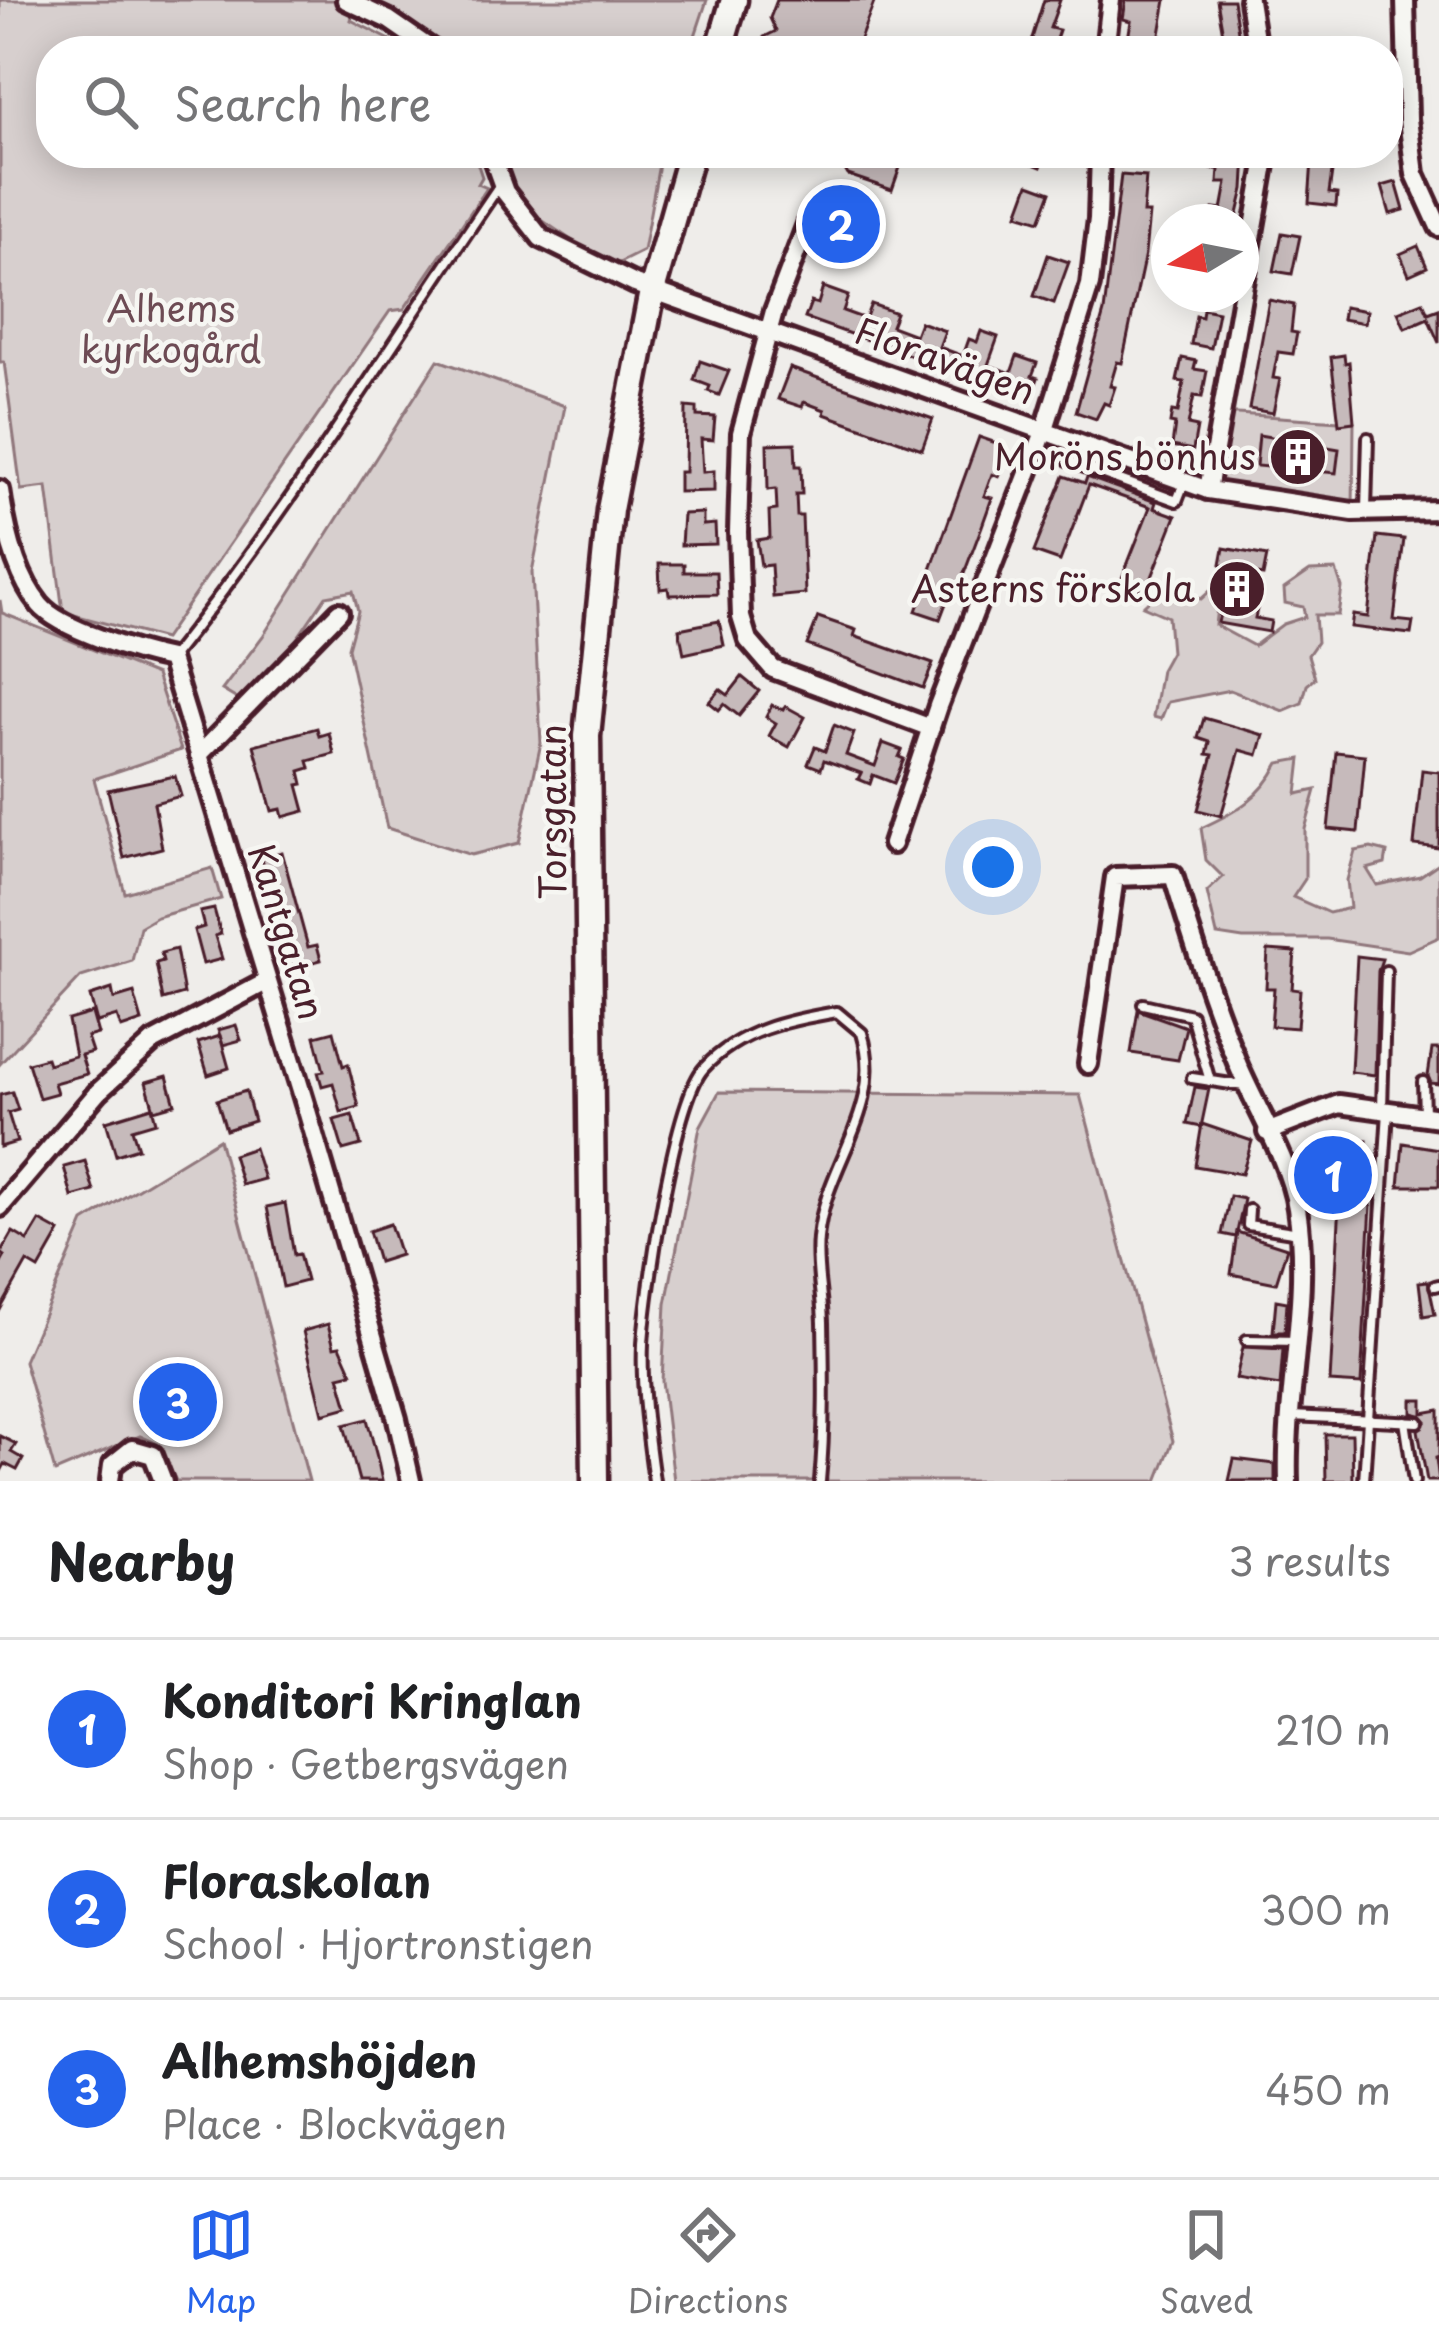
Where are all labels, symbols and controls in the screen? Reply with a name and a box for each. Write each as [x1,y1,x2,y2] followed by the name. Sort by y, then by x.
[36,36,1403,168] search box
[174,68,431,136] text: Search here
[78,69,144,135] icon: search
[802,179,880,269] pin: 2
[1151,204,1259,312] north arrow
[81,280,261,375] park label: Alhems kyrkogård
[848,302,1043,417] street label: Floravägen
[1267,426,1329,488] building icon: Moröns bönhus
[994,428,1256,482] place label: Moröns bönhus
[1206,558,1268,620] building icon: Asterns förskola
[911,560,1196,614] place label: Asterns förskola
[524,724,578,900] street label: Torsgatan
[236,837,340,1026] street label: Kantgatan
[963,837,1023,897] your location
[1294,1130,1372,1220] pin: 1
[139,1357,217,1447] pin: 3
[48,1521,235,1598] text: Nearby
[1228,1530,1391,1589] text: 3 results
[162,1665,582,1733] text: Konditori Kringlan
[78,1699,96,1758] text: 1
[1275,1699,1391,1758] text: 210 m
[162,1733,569,1792] text: Shop · Getbergsvägen
[162,1845,431,1913] text: Floraskolan
[73,1879,101,1938] text: 2
[1260,1879,1391,1938] text: 300 m
[162,1913,593,1972] text: School · Hjortronstigen
[162,2025,477,2093] text: Alhemshöjden
[74,2059,100,2118] text: 3
[1265,2059,1391,2118] text: 450 m
[162,2093,507,2152] text: Place · Blockvägen
[186,2202,256,2324] tab: Map
[628,2202,788,2324] tab: Directions
[1160,2202,1253,2324] tab: Saved

